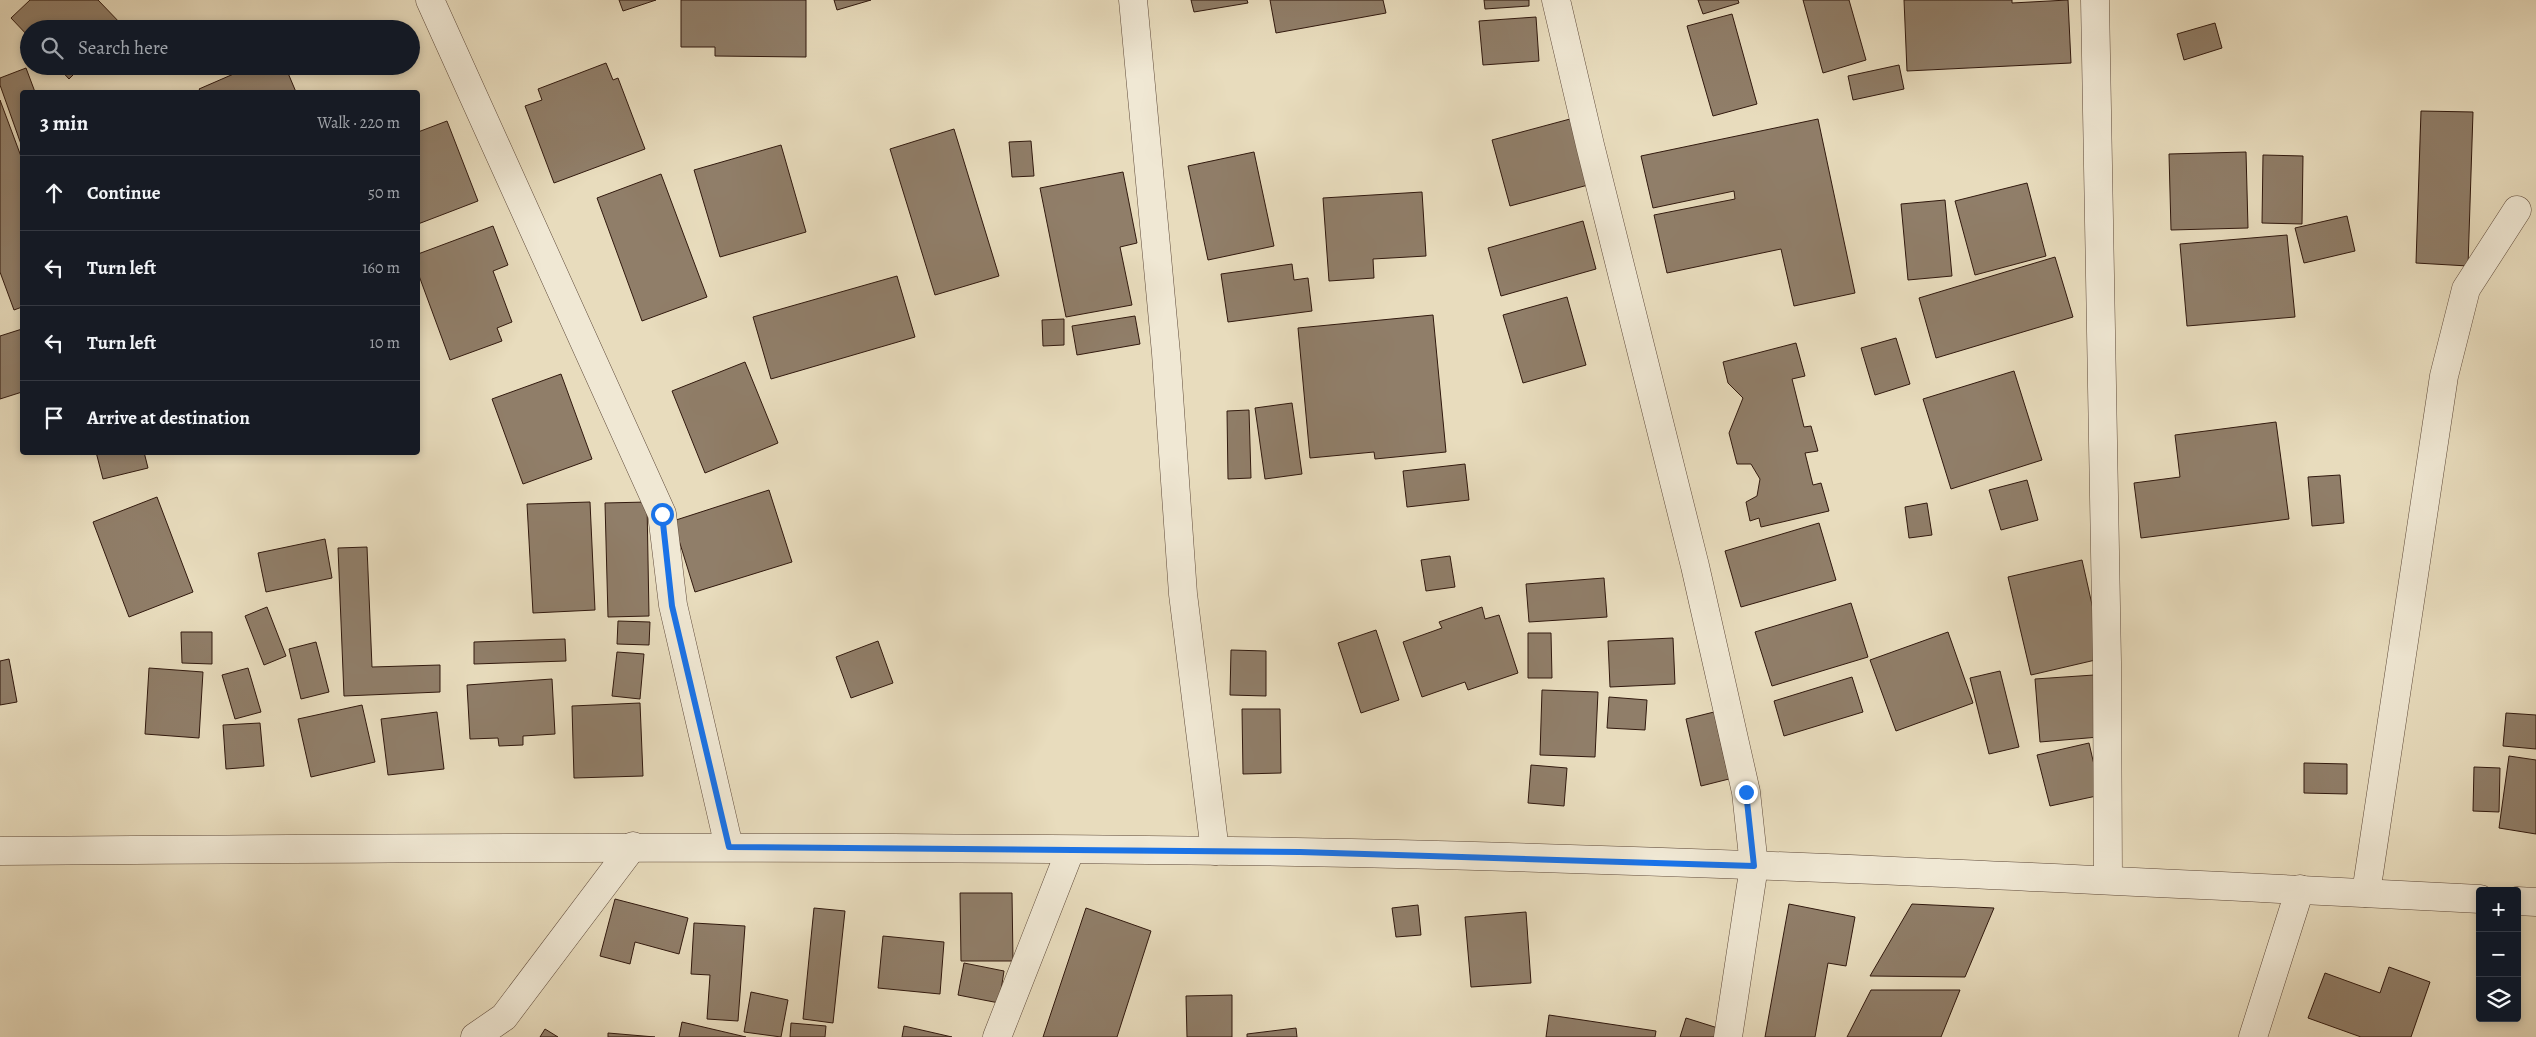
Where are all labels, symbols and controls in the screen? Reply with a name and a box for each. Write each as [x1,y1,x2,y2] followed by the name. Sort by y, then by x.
[20,20,420,75] search box
[38,34,66,62] icon: search
[78,35,168,61] text: Search here
[40,109,88,137] text: 3 min
[317,112,400,134] text: Walk · 220 m
[40,179,68,207] icon: ahead
[87,180,161,206] text: Continue
[368,182,400,204] text: 50 m
[40,254,68,282] icon: left
[87,255,156,281] text: Turn left
[362,257,400,279] text: 160 m
[40,329,68,357] icon: left
[87,330,156,356] text: Turn left
[370,332,400,354] text: 10 m
[40,404,68,432] icon: arrive
[87,405,250,431] text: Arrive at destination
[651,503,674,526] route start
[1735,781,1758,804] route end
[2476,887,2521,1022] map controls
[2476,887,2521,932] button: +
[2476,932,2521,977] button: −
[2476,977,2521,1022] button: layers

